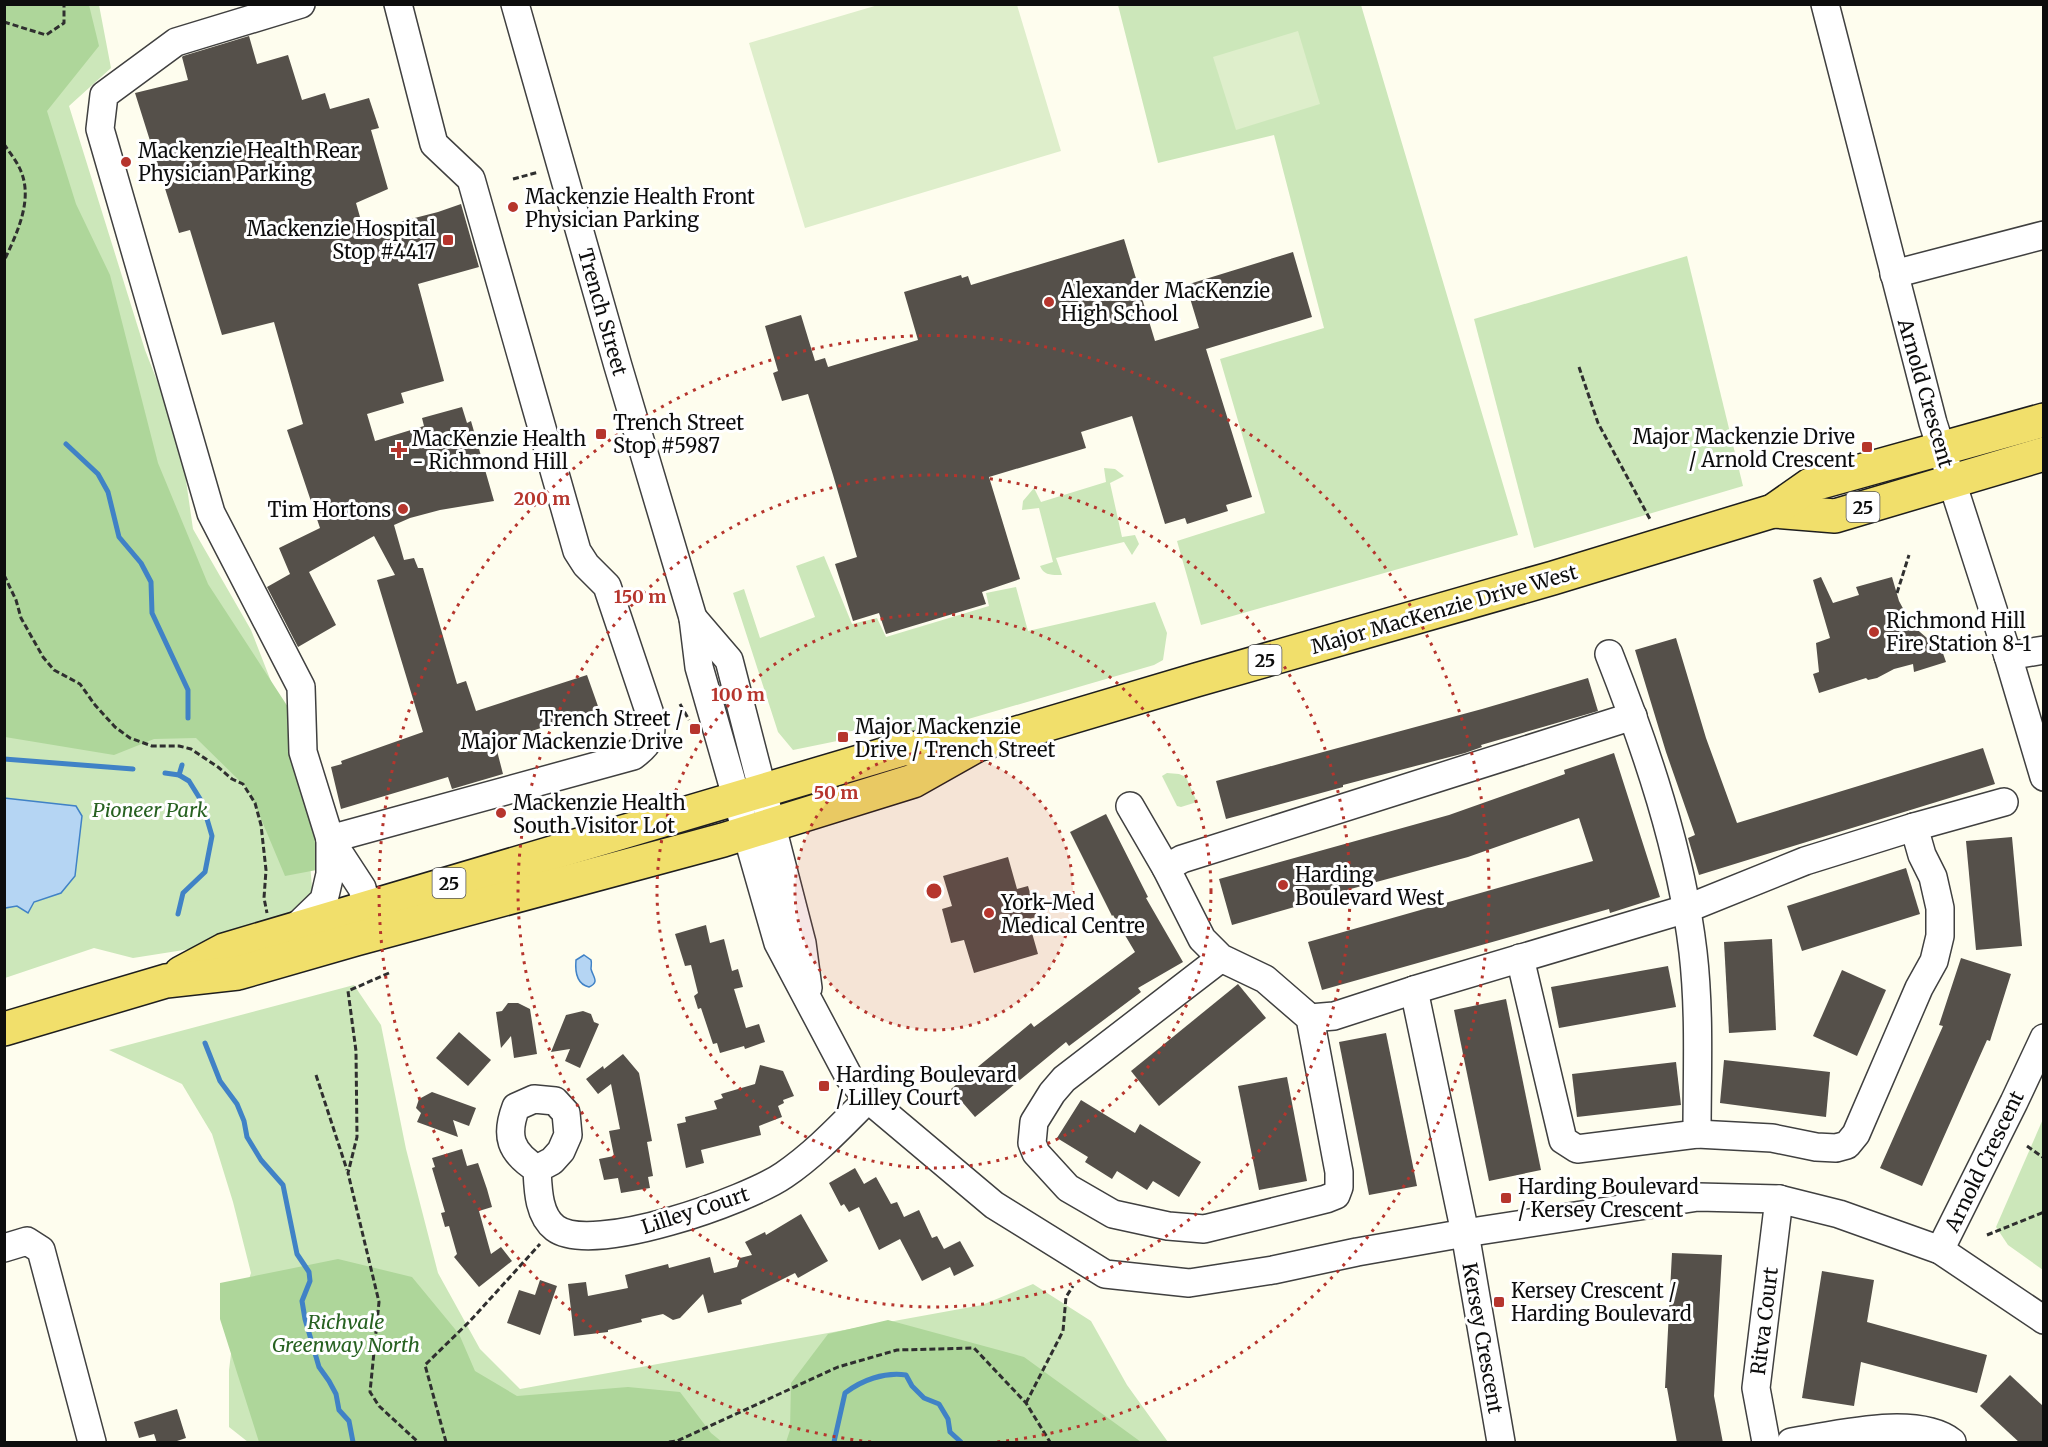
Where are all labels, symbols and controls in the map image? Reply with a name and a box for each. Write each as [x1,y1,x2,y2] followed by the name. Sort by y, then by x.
[138,138,359,186] place label: Mackenzie Health Rear Physician Parking
[119,155,133,169] marker: Mackenzie Health Rear Physician Parking
[525,184,755,232] place label: Mackenzie Health Front Physician Parking
[506,200,520,214] marker: Mackenzie Health Front Physician Parking
[247,216,436,264] place label: Mackenzie Hospital Stop #4417
[441,233,455,247] marker: Mackenzie Hospital Stop #4417
[573,246,633,379] street label: Trench Street
[1060,278,1270,326] place label: Alexander MacKenzie High School
[1042,295,1056,309] marker: Alexander MacKenzie High School
[1893,315,1959,471] street label: Arnold Crescent
[613,410,744,458] place label: Trench Street Stop #5987
[1633,424,1855,472] place label: Major Mackenzie Drive / Arnold Crescent
[412,426,586,474] place label: MacKenzie Health - Richmond Hill
[594,427,608,441] marker: Trench Street Stop #5987
[1860,440,1874,454] marker: Major Mackenzie Drive / Arnold Crescent
[390,441,408,459] marker: MacKenzie Health - Richmond Hill
[514,487,570,510] text: 200 m
[1846,492,1880,522] road number: 25
[268,497,391,522] place label: Tim Hortons
[396,502,410,516] marker: Tim Hortons
[1308,559,1580,659] street label: Major MacKenzie Drive West
[614,585,666,608] text: 150 m
[1886,608,2031,656] place label: Richmond Hill Fire Station 8-1
[1867,625,1881,639] marker: Richmond Hill Fire Station 8-1
[1248,645,1282,675] road number: 25
[711,683,765,706] text: 100 m
[461,706,683,754] place label: Trench Street / Major Mackenzie Drive
[855,714,1055,762] place label: Major Mackenzie Drive / Trench Street
[688,722,702,736] marker: Trench Street / Major Mackenzie Drive
[836,730,850,744] marker: Major Mackenzie Drive / Trench Street
[814,781,858,804] text: 50 m
[513,790,686,838] place label: Mackenzie Health South Visitor Lot
[92,797,208,822] park label: Pioneer Park
[494,806,508,820] marker: Mackenzie Health South Visitor Lot
[1295,862,1444,910] place label: Harding Boulevard West
[432,868,466,898] road number: 25
[1276,878,1290,892] marker: Harding Boulevard West
[924,881,944,901] centre of rings
[1000,890,1145,938] place label: York-Med Medical Centre
[982,906,996,920] marker: York-Med Medical Centre
[836,1062,1017,1110] place label: Harding Boulevard / Lilley Court
[817,1079,831,1093] marker: Harding Boulevard / Lilley Court
[1939,1086,2029,1237] street label: Arnold Crescent
[1518,1174,1699,1222] place label: Harding Boulevard / Kersey Crescent
[638,1181,752,1239] street label: Lilley Court
[1499,1191,1513,1205] marker: Harding Boulevard / Kersey Crescent
[1457,1261,1509,1416] street label: Kersey Crescent
[1745,1265,1783,1376] street label: Ritva Court
[1511,1278,1692,1326] place label: Kersey Crescent / Harding Boulevard
[1492,1295,1506,1309] marker: Kersey Crescent / Harding Boulevard
[272,1309,420,1357] park label: Richvale Greenway North

